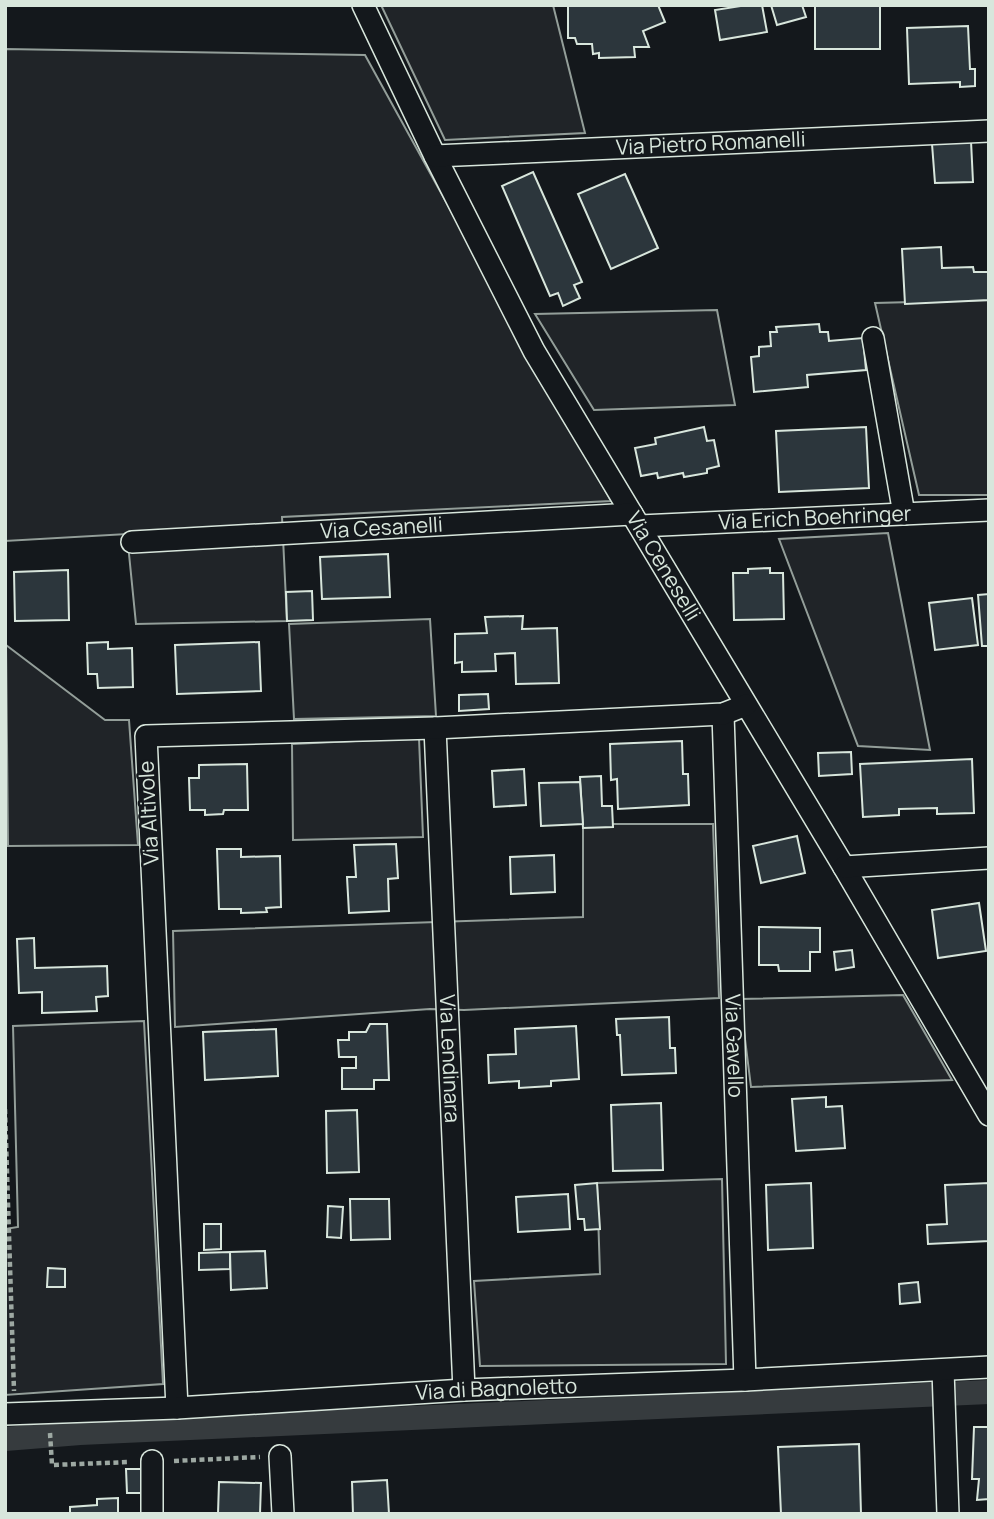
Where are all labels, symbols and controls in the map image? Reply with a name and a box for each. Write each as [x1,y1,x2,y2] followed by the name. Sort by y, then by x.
[615,124,806,161] street label: Via Pietro Romanelli
[718,499,912,535] street label: Via Erich Boehringer
[621,506,708,625] street label: Via Ceneselli
[320,510,443,544] street label: Via Cesanelli
[131,760,165,866] street label: Via Altivole
[719,993,751,1098] street label: Via Gavello
[434,994,467,1123] street label: Via Lendinara
[415,1371,578,1406] street label: Via di Bagnoletto

